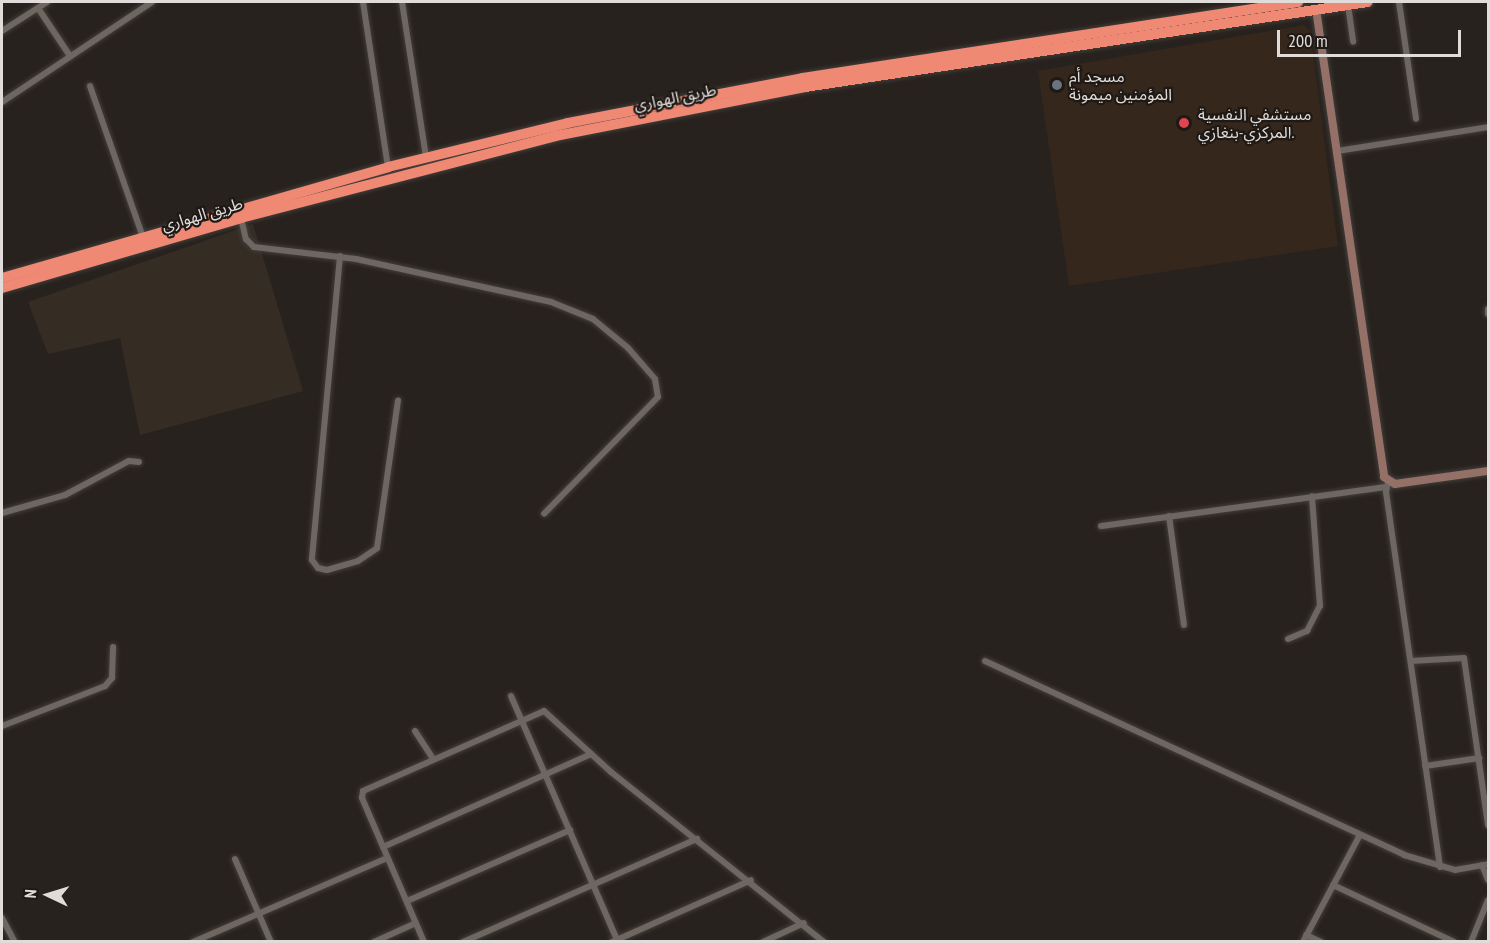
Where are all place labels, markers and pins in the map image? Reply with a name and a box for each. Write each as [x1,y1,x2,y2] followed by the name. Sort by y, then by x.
[1069,66,1172,104] place label: مسجد أم المؤمنين ميمونة
[1050,78,1064,92] marker: مسجد أم المؤمنين ميمونة
[1198,104,1311,142] place label: مستشفي النفسية المركزي-بنغازي.
[1175,114,1193,132] marker: مستشفي النفسية المركزي-بنغازي.

